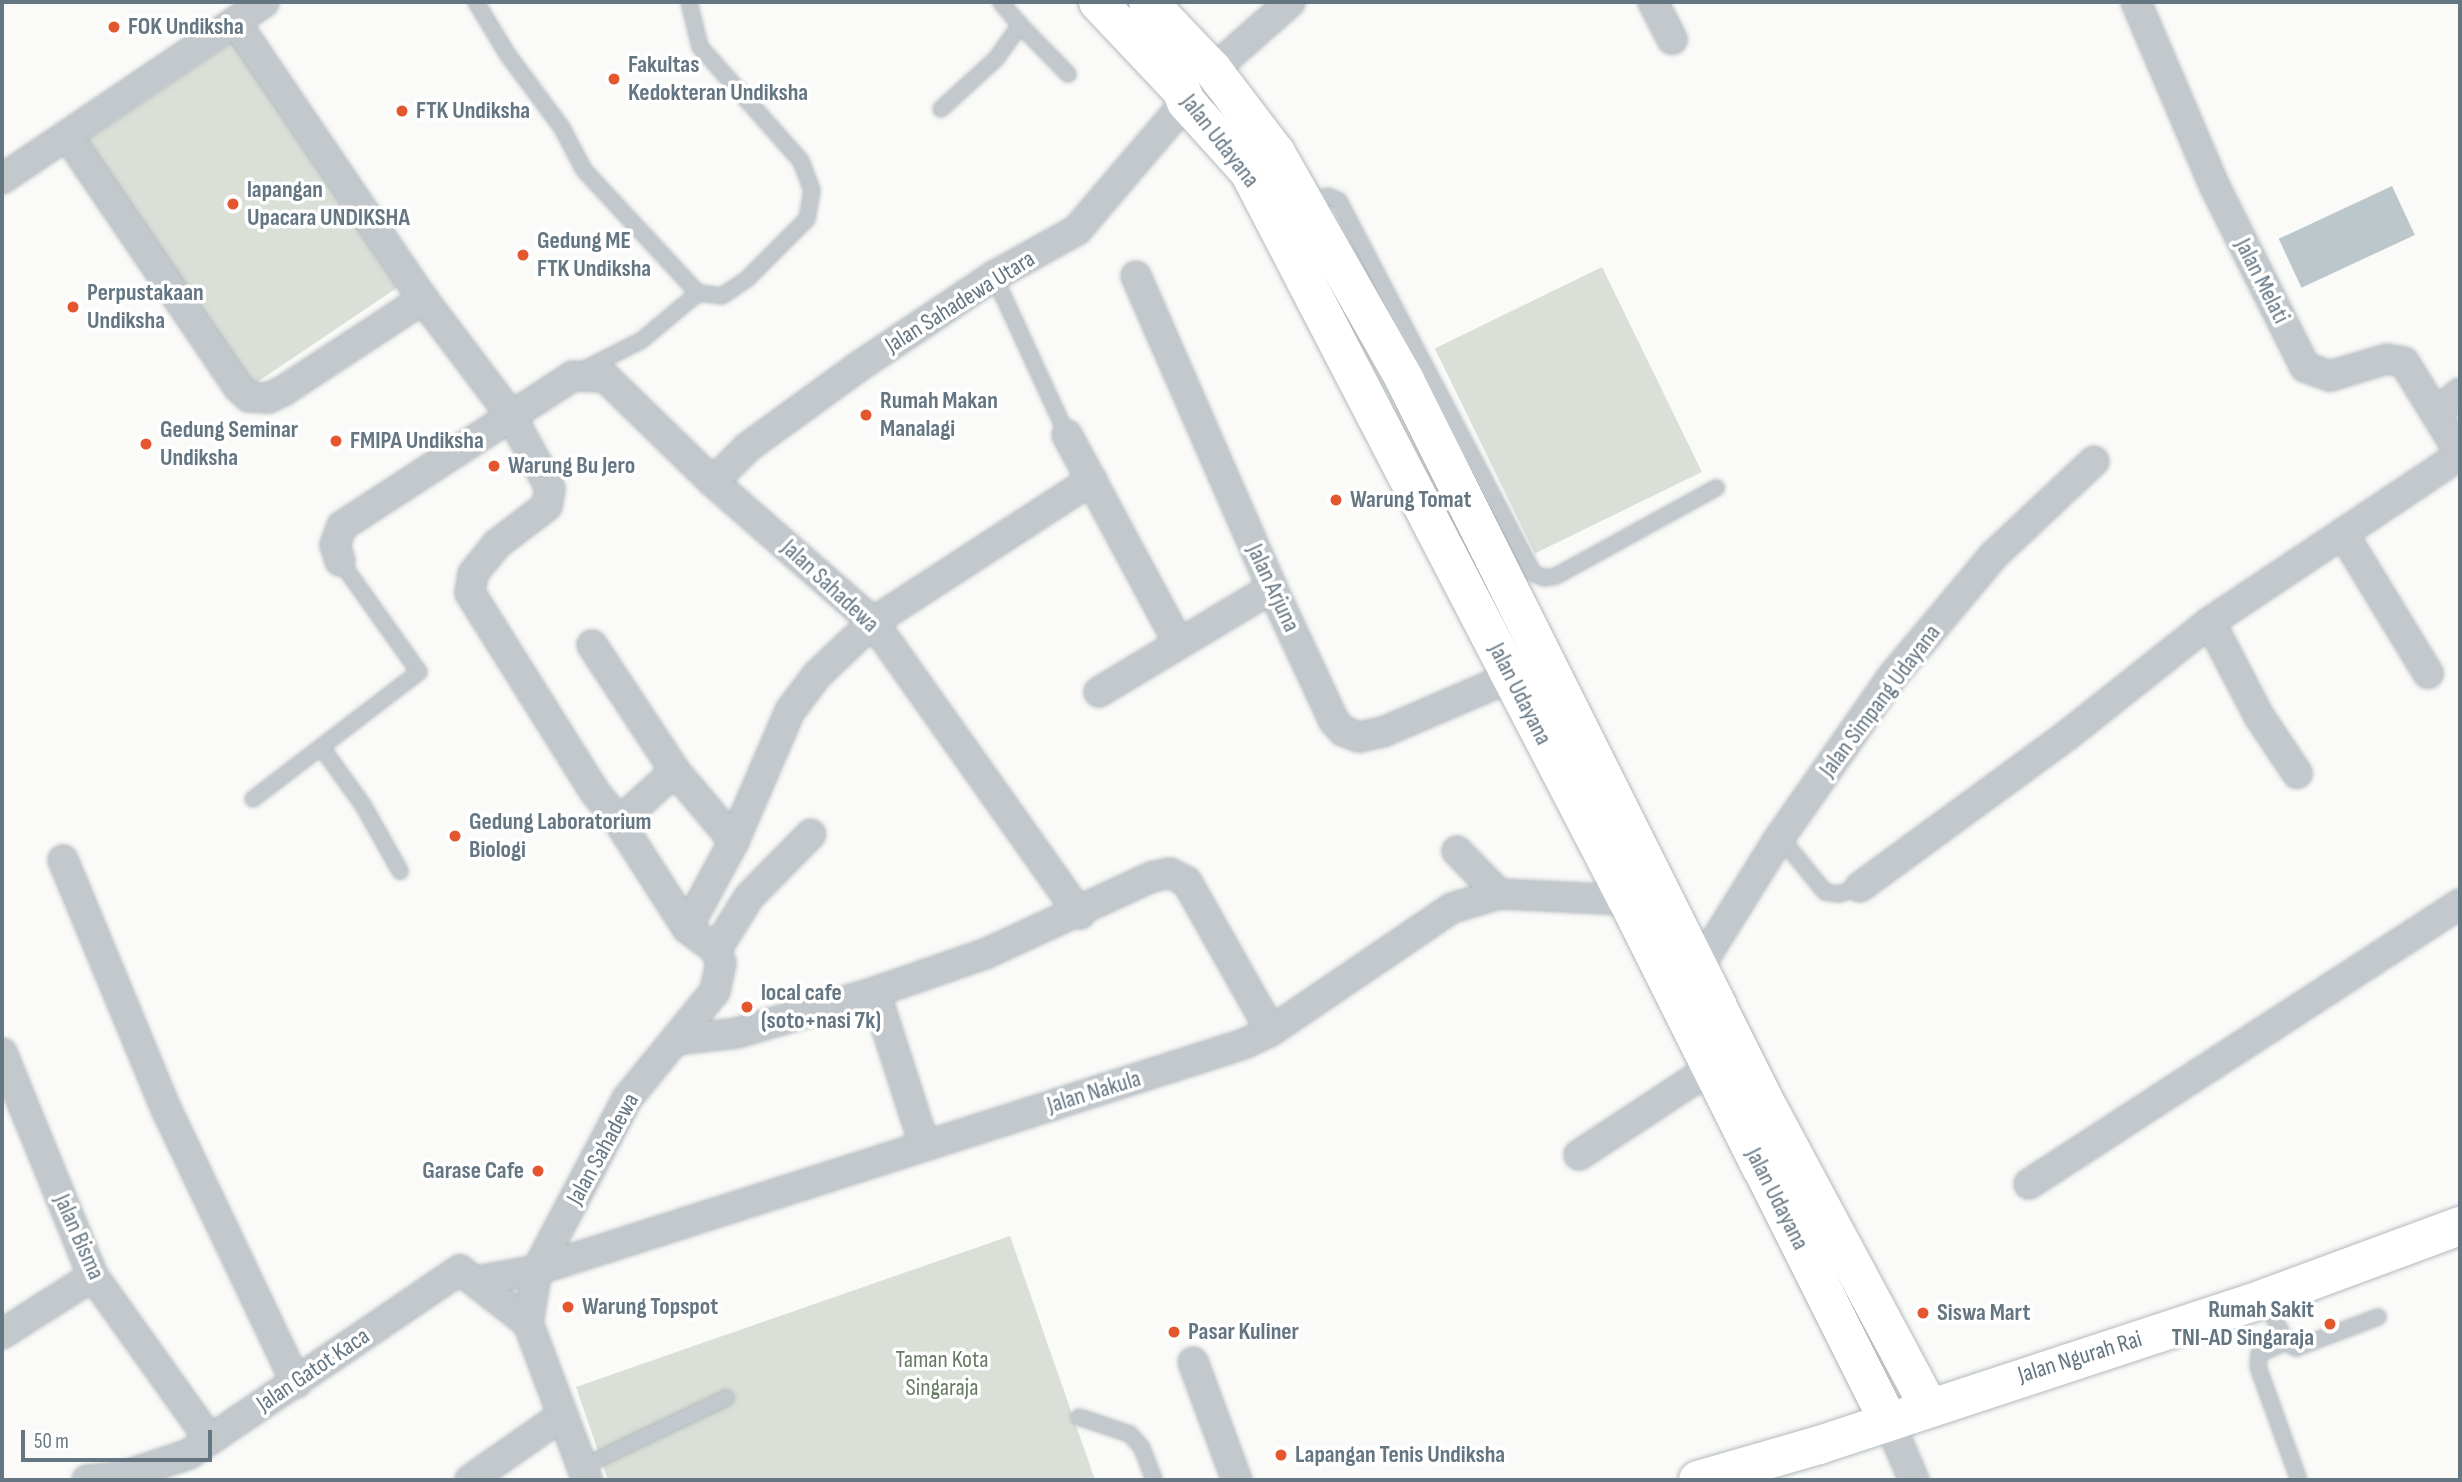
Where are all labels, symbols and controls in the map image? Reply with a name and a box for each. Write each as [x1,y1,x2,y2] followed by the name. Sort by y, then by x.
[128,13,244,41] place label: FOK Undiksha
[106,19,122,35] marker: FOK Undiksha
[628,51,808,107] place label: Fakultas Kedokteran Undiksha
[606,71,622,87] marker: Fakultas Kedokteran Undiksha
[1175,89,1265,193] street label: Jalan Udayana
[416,97,530,125] place label: FTK Undiksha
[394,103,410,119] marker: FTK Undiksha
[247,176,410,232] place label: lapangan Upacara UNDIKSHA
[225,196,241,212] marker: lapangan Upacara UNDIKSHA
[537,227,651,283] place label: Gedung ME FTK Undiksha
[2228,234,2296,328] street label: Jalan Melati
[880,245,1040,359] street label: Jalan Sahadewa Utara
[515,247,531,263] marker: Gedung ME FTK Undiksha
[87,279,204,335] place label: Perpustakaan Undiksha
[65,299,81,315] marker: Perpustakaan Undiksha
[880,387,998,443] place label: Rumah Makan Manalagi
[858,407,874,423] marker: Rumah Makan Manalagi
[160,416,298,472] place label: Gedung Seminar Undiksha
[350,427,484,455] place label: FMIPA Undiksha
[328,433,344,449] marker: FMIPA Undiksha
[138,436,154,452] marker: Gedung Seminar Undiksha
[508,452,635,480] place label: Warung Bu Jero
[486,458,502,474] marker: Warung Bu Jero
[1350,486,1471,514] place label: Warung Tomat
[1328,492,1344,508] marker: Warung Tomat
[775,534,885,638] street label: Jalan Sahadewa
[1240,540,1306,636] street label: Jalan Arjuna
[1813,619,1947,783] street label: Jalan Simpang Udayana
[1482,638,1558,750] street label: Jalan Udayana
[469,808,651,864] place label: Gedung Laboratorium Biologi
[447,828,463,844] marker: Gedung Laboratorium Biologi
[761,979,881,1035] place label: local cafe (soto+nasi 7k)
[739,999,755,1015] marker: local cafe (soto+nasi 7k)
[1044,1064,1144,1120] street label: Jalan Nakula
[561,1088,645,1210] street label: Jalan Sahadewa
[1739,1143,1815,1255] street label: Jalan Udayana
[422,1157,524,1185] place label: Garase Cafe
[530,1163,546,1179] marker: Garase Cafe
[47,1190,111,1284] street label: Jalan Bisma
[582,1293,718,1321] place label: Warung Topspot
[2171,1296,2314,1352] place label: Rumah Sakit TNI-AD Singaraja
[560,1299,576,1315] marker: Warung Topspot
[1937,1299,2030,1327] place label: Siswa Mart
[1915,1305,1931,1321] marker: Siswa Mart
[2320,1314,2340,1334] marker: Rumah Sakit TNI-AD Singaraja
[1188,1318,1299,1346] place label: Pasar Kuliner
[251,1322,375,1418] street label: Jalan Gatot Kaca
[1166,1324,1182,1340] marker: Pasar Kuliner
[2015,1325,2145,1389] street label: Jalan Ngurah Rai
[896,1346,988,1402] park label: Taman Kota Singaraja
[24,1416,215,1460] scale bar
[34,1429,69,1454] text: 50 m
[1295,1441,1505,1469] place label: Lapangan Tenis Undiksha
[1273,1447,1289,1463] marker: Lapangan Tenis Undiksha

